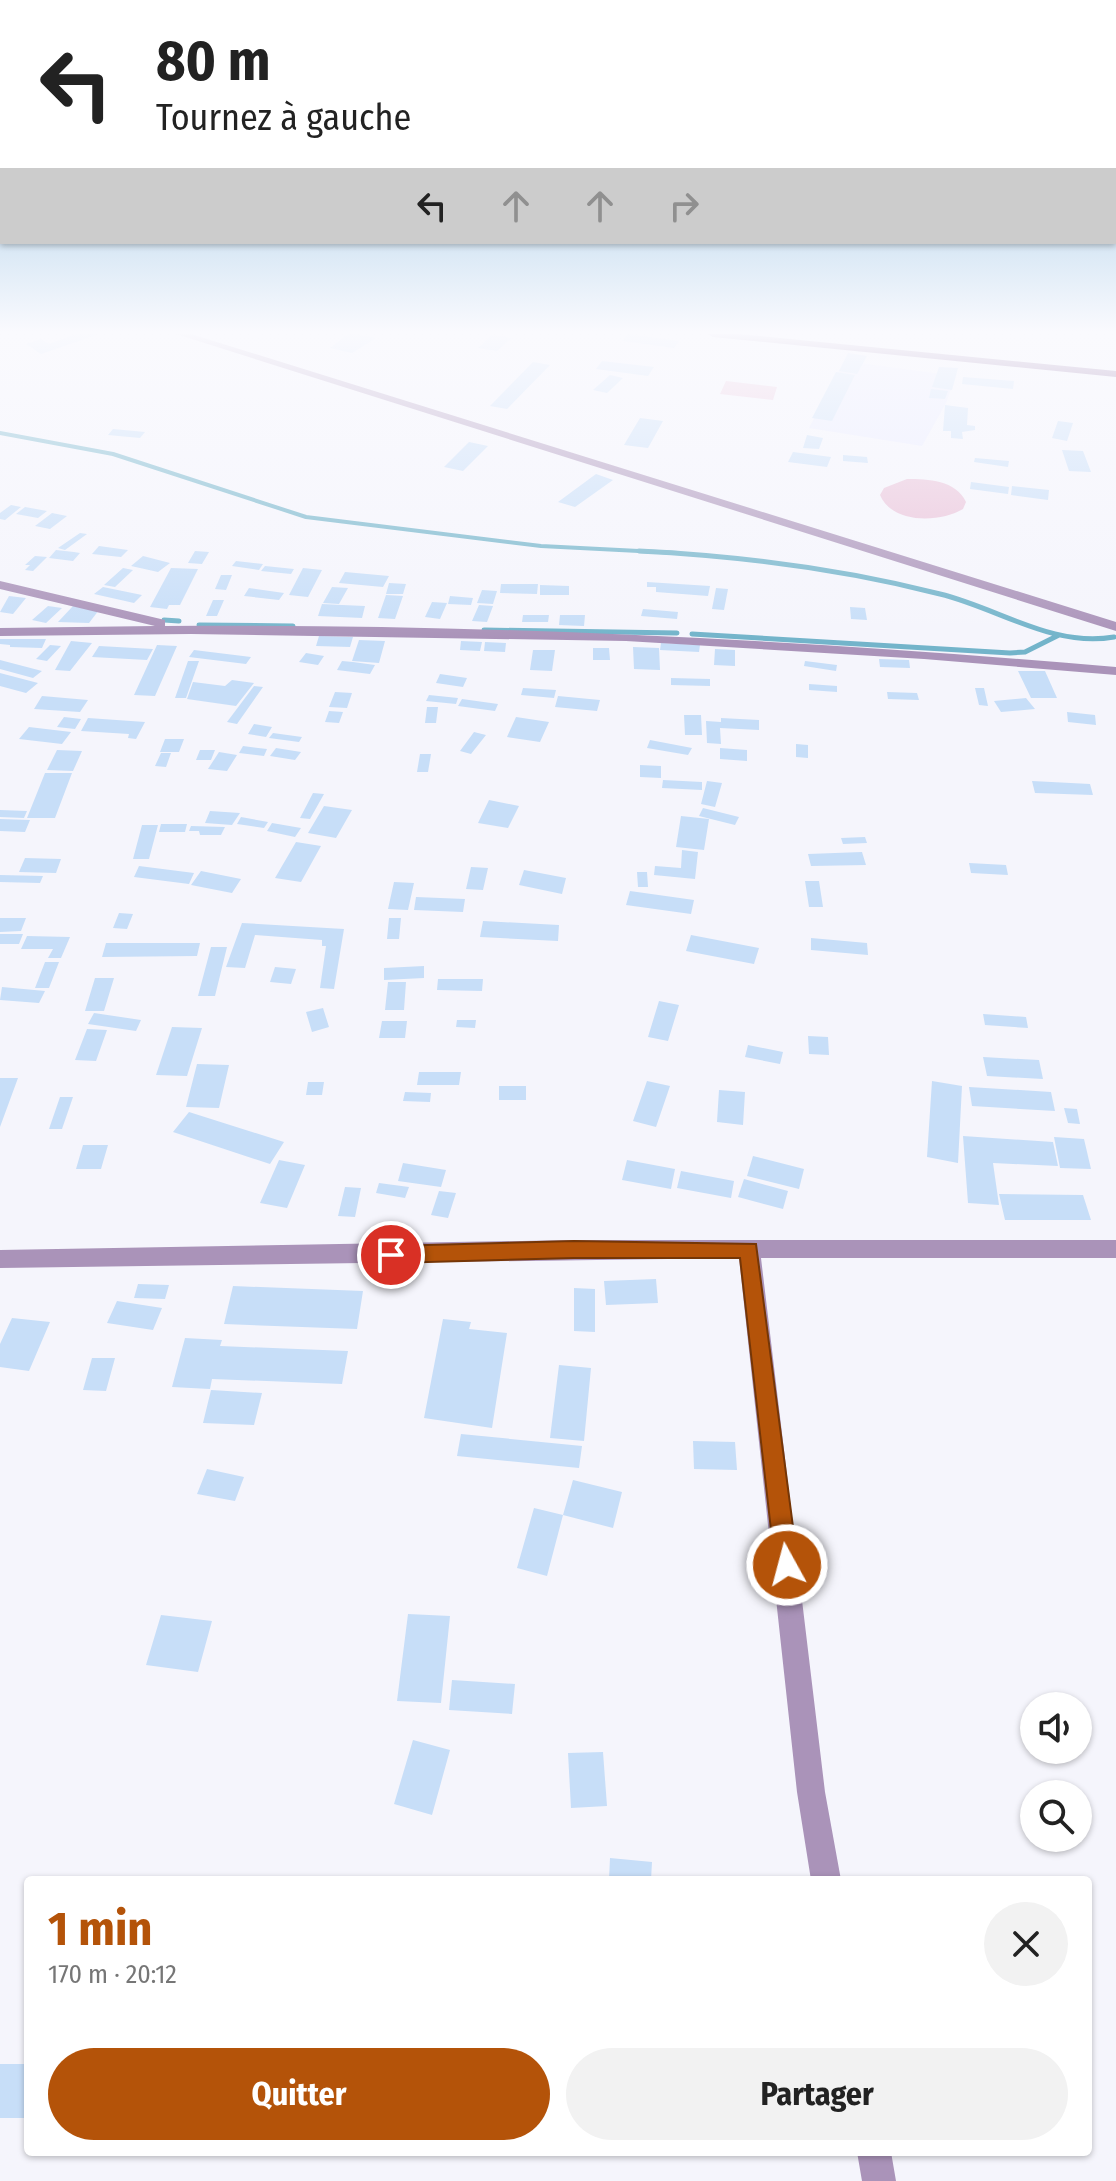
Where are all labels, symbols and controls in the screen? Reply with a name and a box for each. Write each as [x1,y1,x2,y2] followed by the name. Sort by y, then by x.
[156,28,271,95] text: 80 m
[24,32,128,136] icon: left
[156,96,411,140] text: Tournez à gauche
[410,184,454,228] icon: left
[494,184,538,228] icon: ahead
[578,184,622,228] icon: ahead
[662,184,706,228] icon: right
[357,1221,425,1289] pin
[369,1233,413,1277] icon: arrive
[745,1523,829,1607] position arrow
[1020,1692,1092,1852] map controls
[1020,1692,1092,1764] button: sound
[1020,1780,1092,1852] button: search
[48,1900,153,1958] text: 1 min
[984,1902,1068,1986] button: close
[48,1959,177,1990] text: 170 m · 20:12
[48,2048,550,2140] button: Quitter
[566,2048,1068,2140] button: Partager

